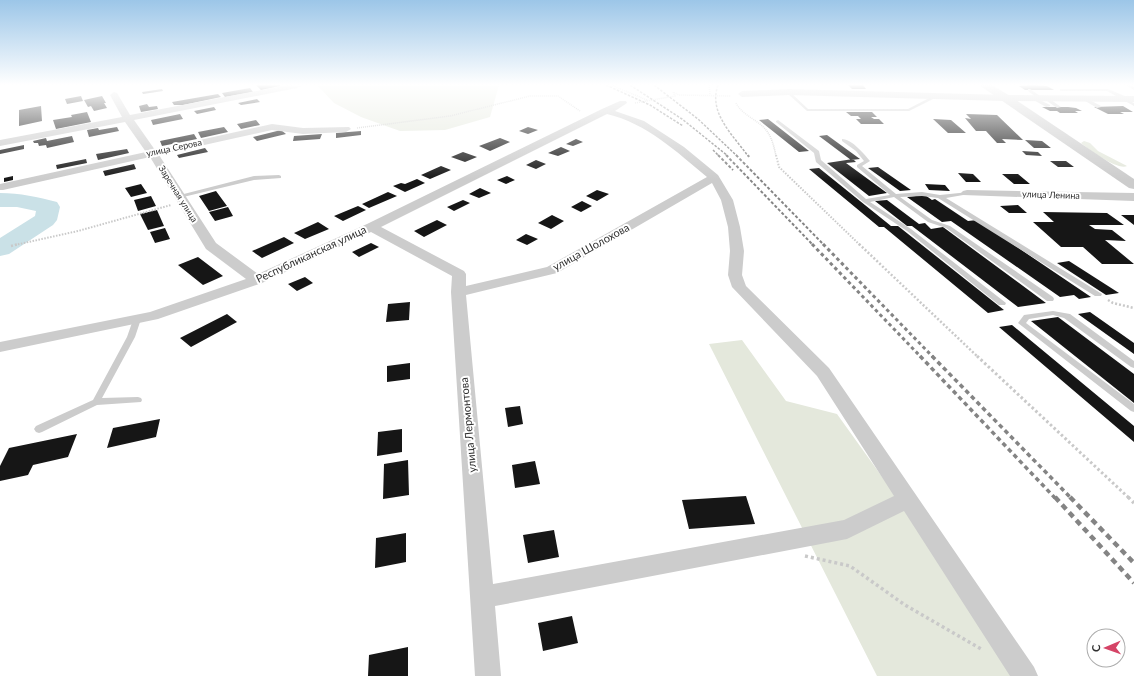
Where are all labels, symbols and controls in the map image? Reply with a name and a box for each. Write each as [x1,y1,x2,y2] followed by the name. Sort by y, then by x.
[145,136,203,159] street label: улица Серова
[157,163,200,224] street label: Заречная улица
[1022,188,1080,201] street label: улица Ленина
[550,220,631,273] street label: улица Шолохова
[254,222,368,285] street label: Республиканская улица
[457,377,478,473] street label: улица Лермонтова
[1086,628,1126,668] north arrow
[1089,644,1102,652] text: С

